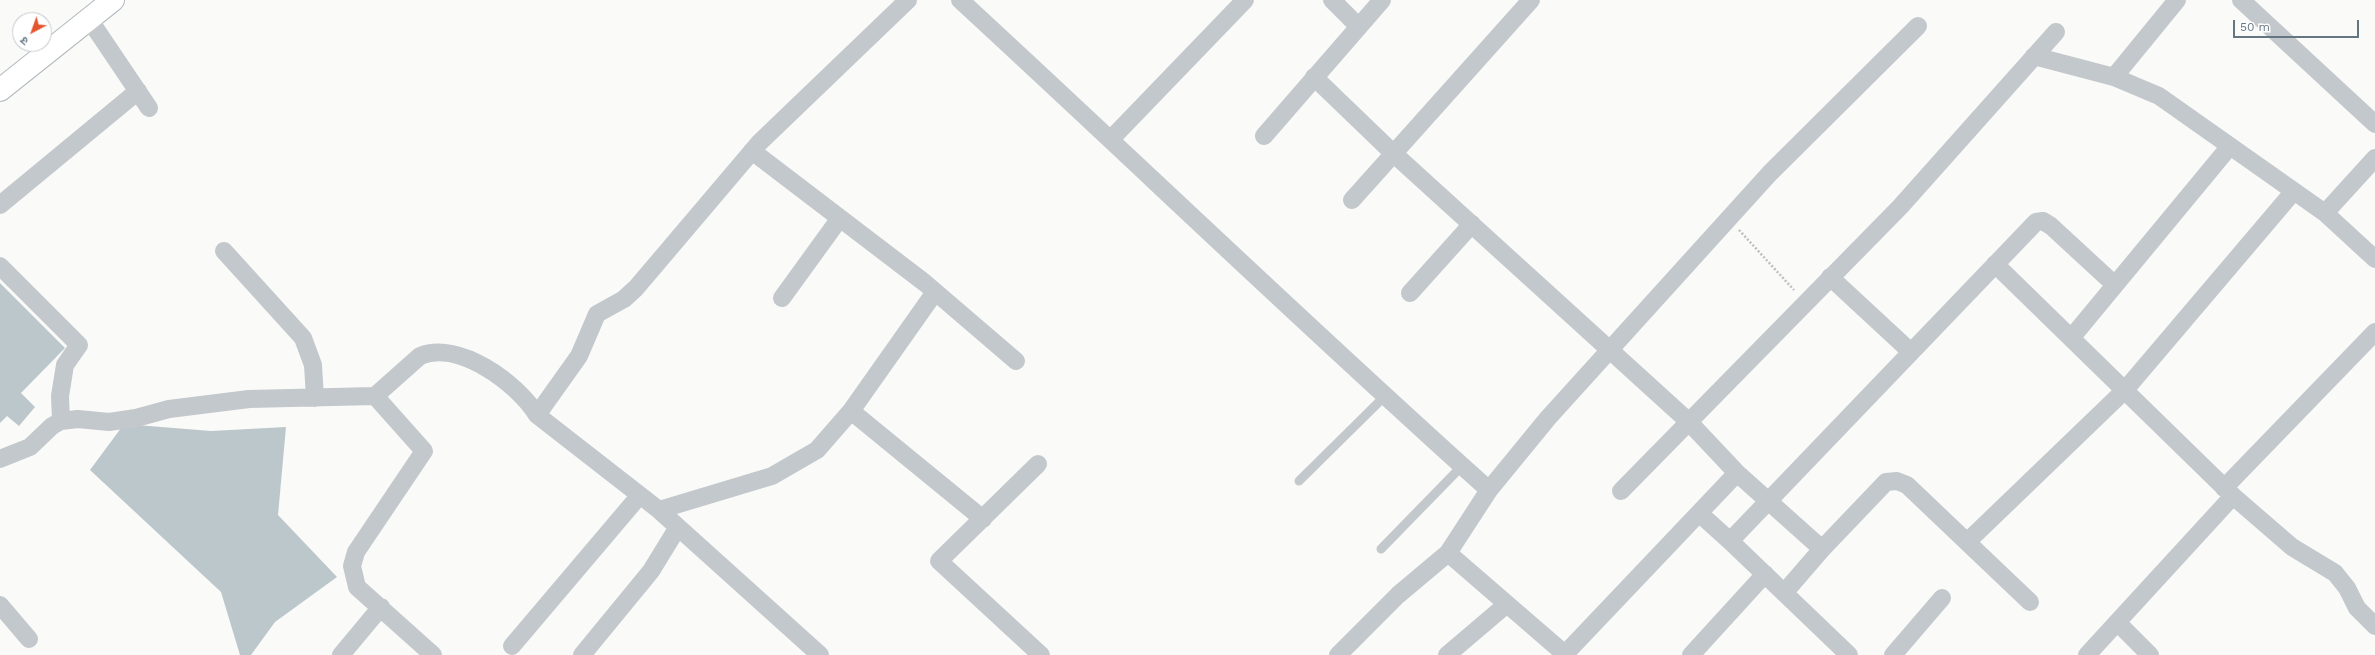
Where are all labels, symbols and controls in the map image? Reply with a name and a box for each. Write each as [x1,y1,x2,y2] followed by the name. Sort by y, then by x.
[12,12,52,52] north arrow
[2235,12,2361,38] scale bar
[2240,20,2270,34] text: 50 m
[18,34,31,48] text: उ

